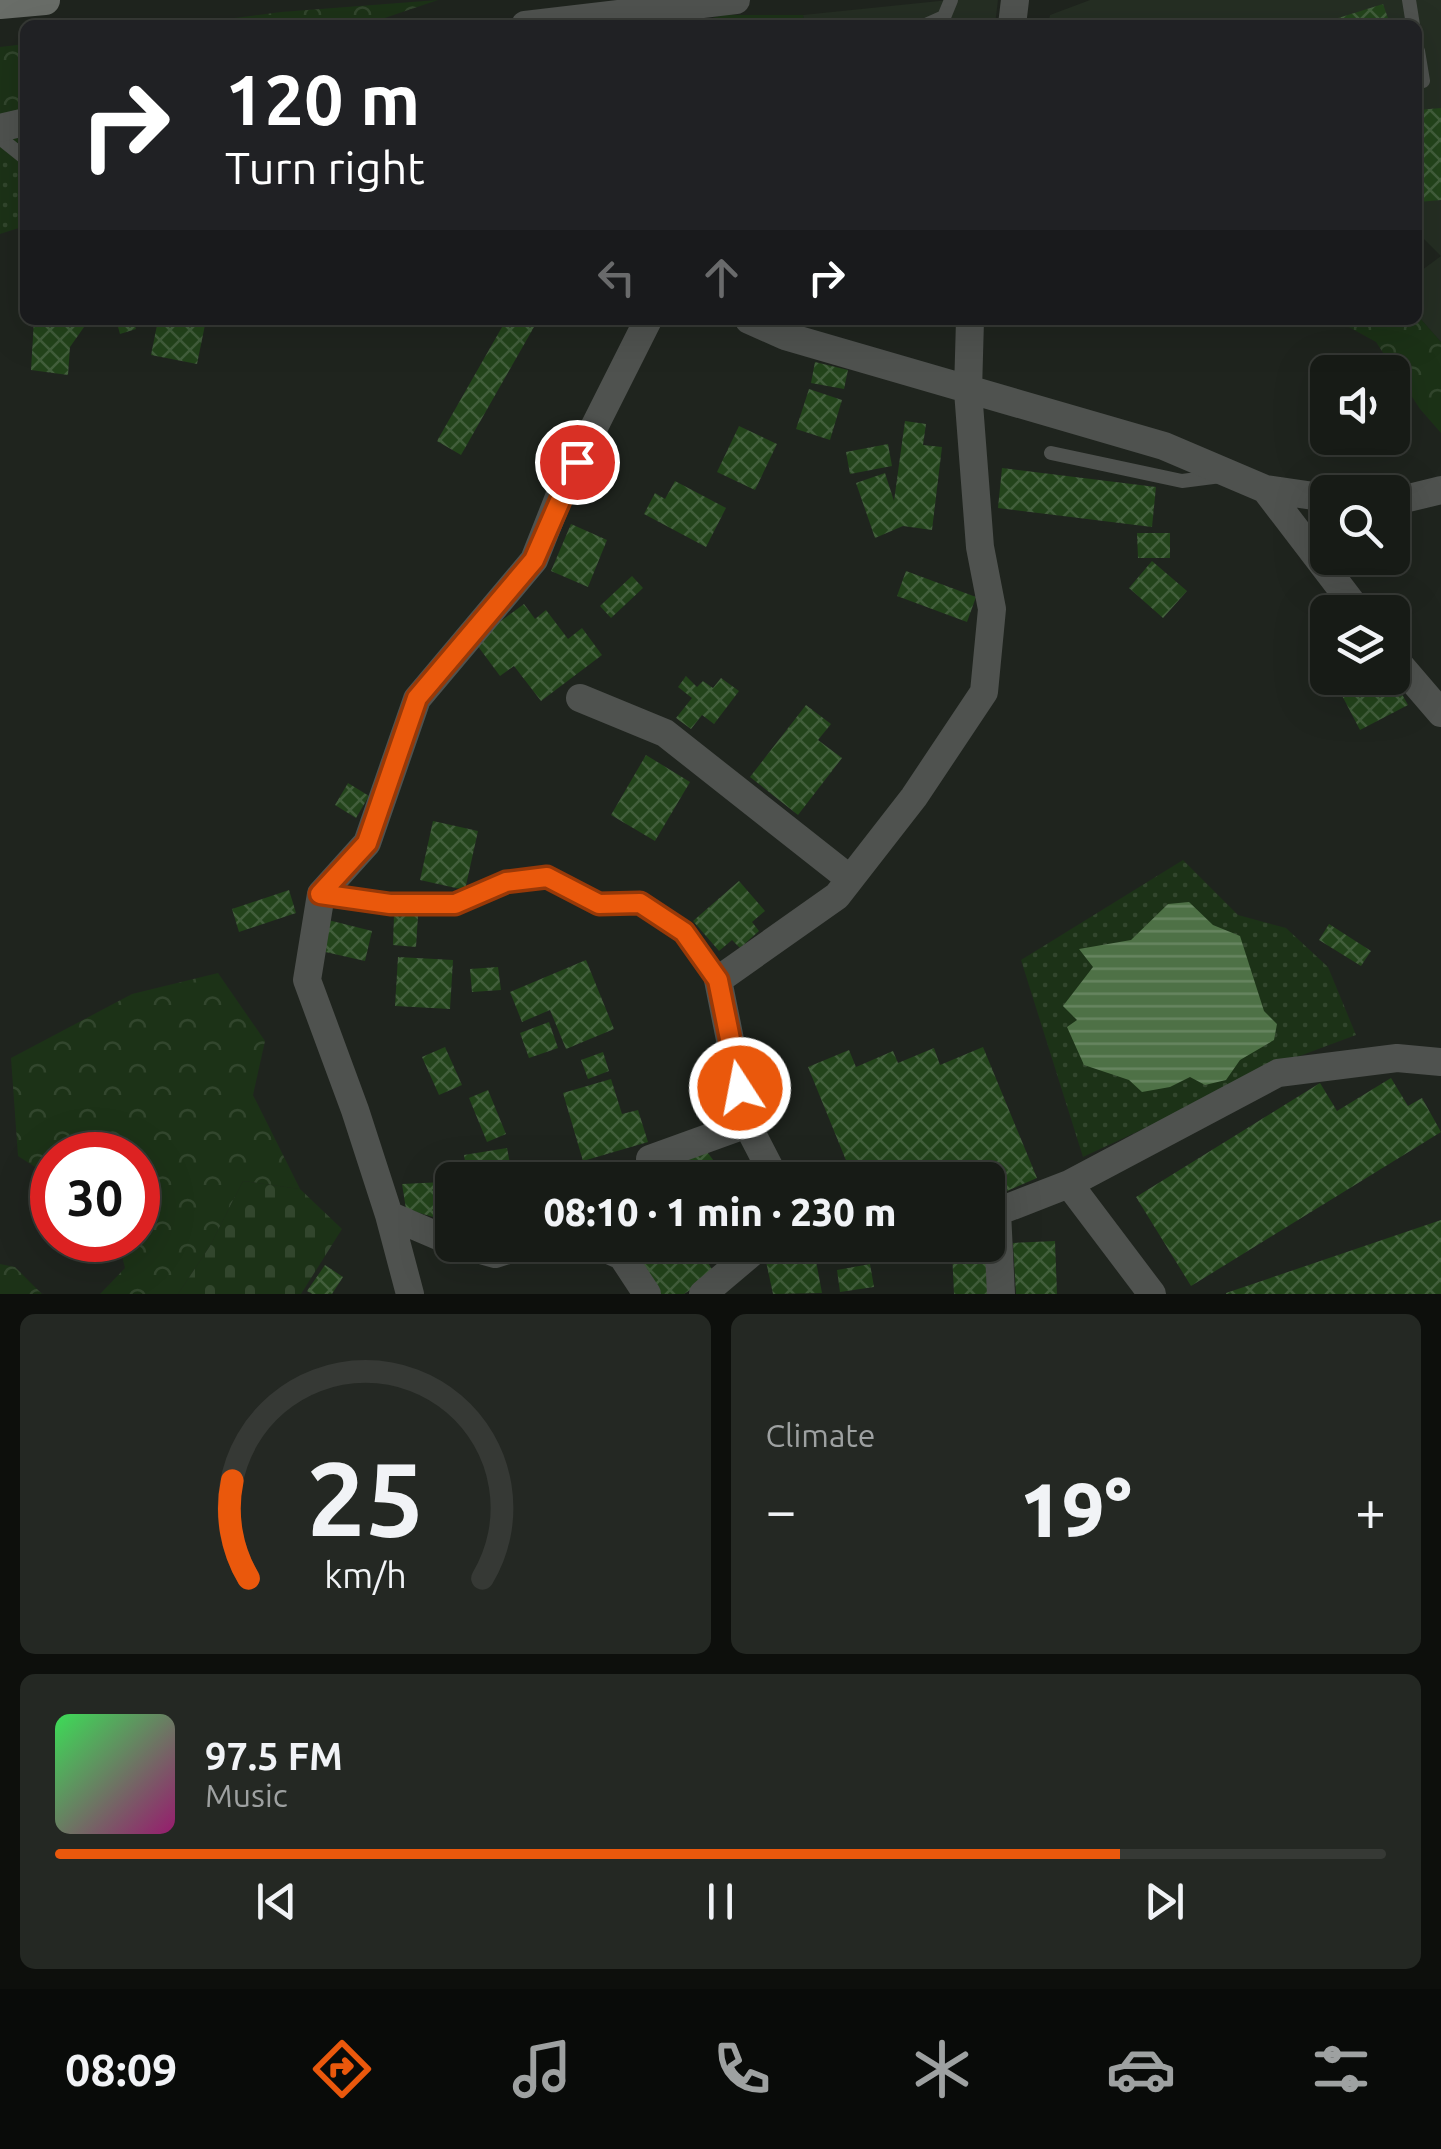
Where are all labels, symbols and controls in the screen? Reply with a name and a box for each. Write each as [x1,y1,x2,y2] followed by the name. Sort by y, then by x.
[60,60,190,190] icon: right
[225,60,420,138] text: 120 m
[225,142,425,193] text: Turn right
[589,250,644,305] icon: left
[694,250,749,305] icon: ahead
[799,250,854,305] icon: right
[1310,355,1410,695] map controls
[1310,355,1410,455] button: sound
[535,420,620,505] pin
[550,435,605,490] icon: arrive
[1310,475,1410,575] button: search
[1310,595,1410,695] button: layers
[688,1036,792,1140] position arrow
[30,1132,160,1262] speed limit sign: 30
[543,1191,897,1233] text: 08:10 · 1 min · 230 m
[766,1417,876,1453] text: Climate
[307,1439,424,1556] text: 25
[1020,1467,1132,1551] text: 19°
[766,1479,797,1540] text: −
[1355,1479,1386,1540] text: +
[324,1555,407,1595] text: km/h
[205,1735,343,1777] text: 97.5 FM
[205,1777,288,1813] text: Music
[249,1874,304,1929] icon: previous
[693,1874,748,1929] icon: pause
[1137,1874,1192,1929] icon: next
[307,2034,377,2104] icon: directions
[507,2034,577,2104] icon: music
[707,2034,777,2104] icon: phone
[907,2034,977,2104] icon: climate
[1106,2034,1176,2104] icon: car
[1306,2034,1376,2104] icon: filters
[65,2044,177,2095] text: 08:09

